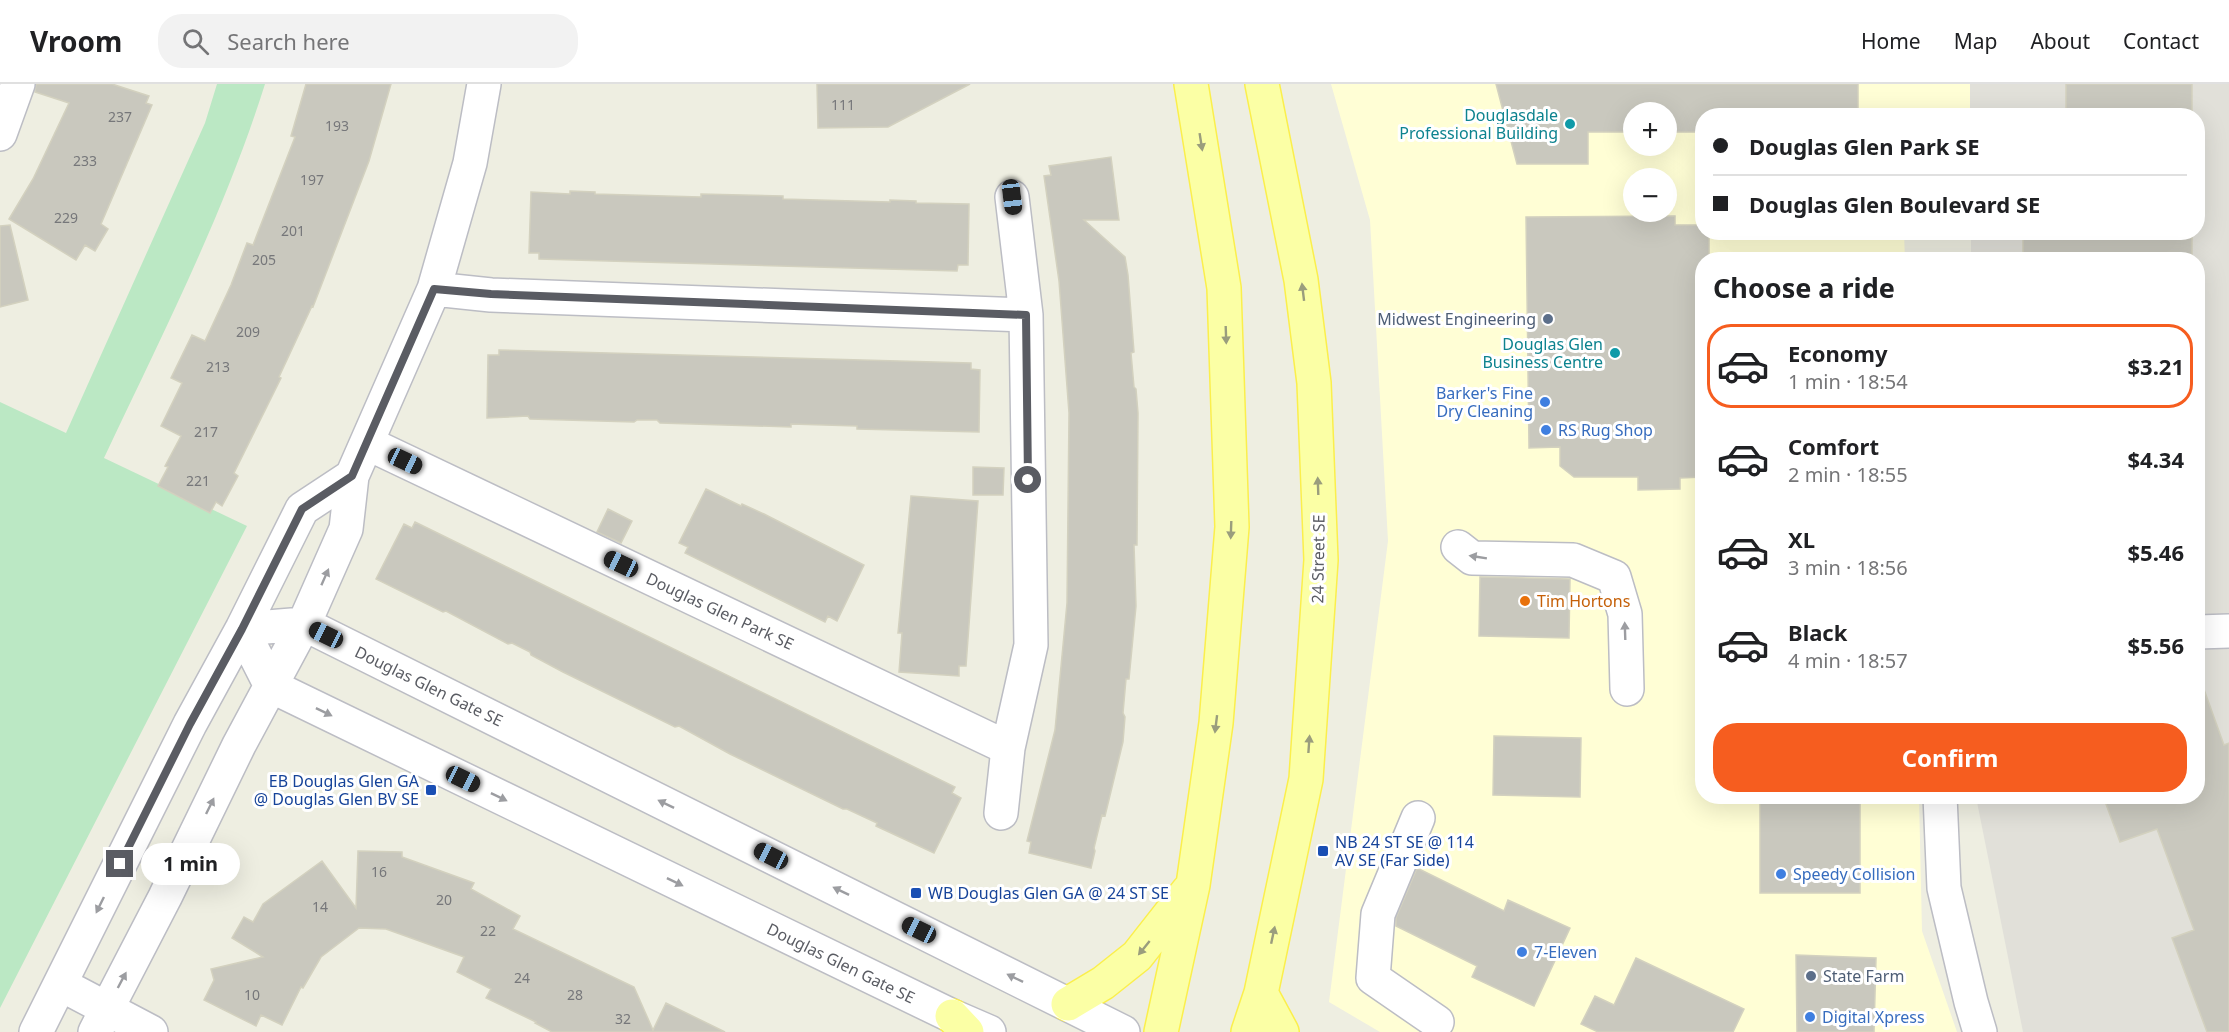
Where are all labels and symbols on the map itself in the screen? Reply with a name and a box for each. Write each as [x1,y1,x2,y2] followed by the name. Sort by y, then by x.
[831,95,855,114] house number: 111
[1399,104,1558,144] place label: Douglasdale Professional Building
[108,107,132,126] house number: 237
[325,116,349,135] house number: 193
[1563,117,1577,131] marker: Douglasdale Professional Building
[1196,132,1205,151] one-way arrow
[73,151,97,170] house number: 233
[300,170,324,189] house number: 197
[1001,178,1023,216] car
[54,208,78,227] house number: 229
[281,221,305,240] house number: 201
[252,250,276,269] house number: 205
[1298,283,1307,302] one-way arrow
[1377,308,1536,330] place label: Midwest Engineering
[1541,312,1555,326] marker: Midwest Engineering
[236,322,260,341] house number: 209
[1221,325,1230,344] one-way arrow
[1482,333,1603,373] place label: Douglas Glen Business Centre
[1608,346,1622,360] marker: Douglas Glen Business Centre
[206,357,230,376] house number: 213
[1436,382,1533,422] place label: Barker's Fine Dry Cleaning
[1538,395,1552,409] marker: Barker's Fine Dry Cleaning
[1558,419,1653,441] place label: RS Rug Shop
[194,422,218,441] house number: 217
[1539,423,1553,437] marker: RS Rug Shop
[385,445,425,477] car
[1014,466,1041,493] route start
[186,471,210,490] house number: 221
[1313,477,1323,496] one-way arrow
[1306,514,1330,604] street label: 24 Street SE
[1226,520,1236,539] one-way arrow
[601,548,641,580] car
[1468,552,1487,561] one-way arrow
[643,567,797,655] street label: Douglas Glen Park SE
[320,568,330,586] one-way arrow
[1537,590,1630,612] place label: Tim Hortons
[1518,594,1532,608] marker: Tim Hortons
[306,619,346,651] car
[1621,621,1630,640] one-way arrow
[351,641,507,731] street label: Douglas Glen Gate SE
[315,707,332,716] one-way arrow
[1211,715,1221,734] one-way arrow
[1304,734,1313,753] one-way arrow
[443,763,483,795] car
[254,770,420,810] place label: EB Douglas Glen GA @ Douglas Glen BV SE
[424,783,438,797] marker: EB Douglas Glen GA @ Douglas Glen BV SE
[491,792,508,801] one-way arrow
[205,797,214,814] one-way arrow
[658,800,675,809] one-way arrow
[1335,831,1474,871] place label: NB 24 ST SE @ 114 AV SE (Far Side)
[751,840,791,872] car
[141,843,240,885] callout: 1 min
[1316,844,1330,858] marker: NB 24 ST SE @ 114 AV SE (Far Side)
[106,850,133,877] route end
[371,862,387,881] house number: 16
[1793,863,1915,885] place label: Speedy Collision
[1774,867,1788,881] marker: Speedy Collision
[666,877,683,886] one-way arrow
[928,882,1169,904] place label: WB Douglas Glen GA @ 24 ST SE
[909,886,923,900] marker: WB Douglas Glen GA @ 24 ST SE
[832,887,849,896] one-way arrow
[436,890,452,909] house number: 20
[95,896,104,913] one-way arrow
[312,897,328,916] house number: 14
[899,914,939,946] car
[763,918,919,1008] street label: Douglas Glen Gate SE
[480,921,496,940] house number: 22
[1269,926,1278,945] one-way arrow
[1137,940,1150,956] one-way arrow
[1534,941,1597,963] place label: 7-Eleven
[1515,945,1529,959] marker: 7-Eleven
[1823,965,1904,987] place label: State Farm
[514,968,530,987] house number: 24
[1804,969,1818,983] marker: State Farm
[117,971,127,988] one-way arrow
[1007,973,1024,983] one-way arrow
[244,985,260,1004] house number: 10
[567,985,583,1004] house number: 28
[1822,1006,1925,1028] place label: Digital Xpress
[615,1009,631,1028] house number: 32
[1803,1010,1817,1024] marker: Digital Xpress

